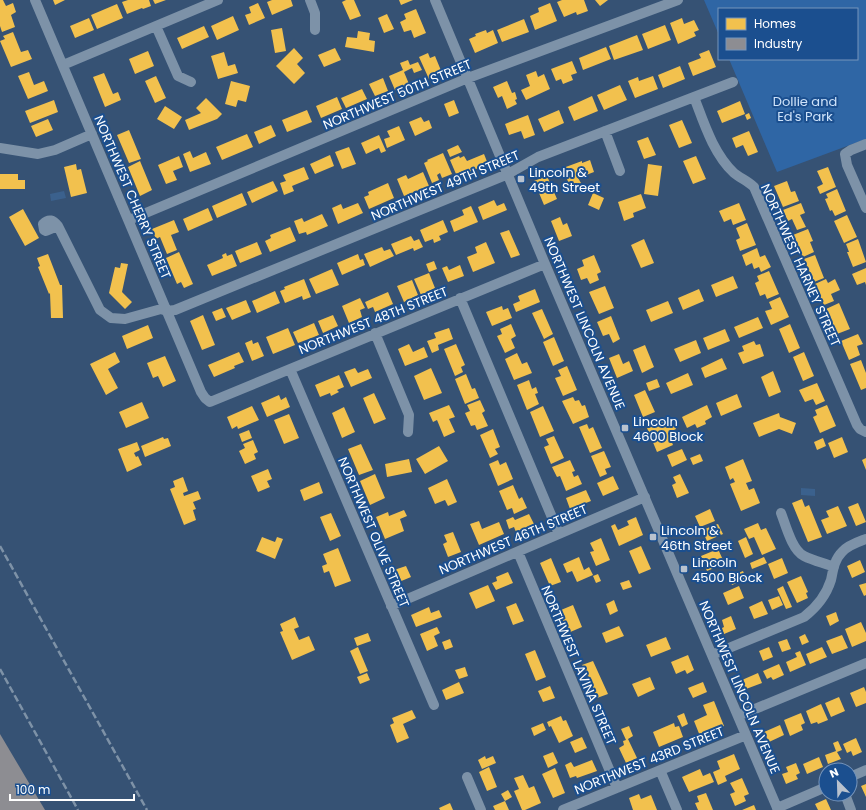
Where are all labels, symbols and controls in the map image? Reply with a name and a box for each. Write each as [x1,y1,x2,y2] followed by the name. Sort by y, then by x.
[718,8,858,60] legend
[754,15,796,32] text: Homes
[754,35,803,52] text: Industry
[320,55,474,134] street label: NORTHWEST 50TH STREET
[773,92,837,126] park label: Dollie and Ed's Park
[89,112,176,282] street label: NORTHWEST CHERRY STREET
[368,146,522,225] street label: NORTHWEST 49TH STREET
[529,163,600,197] place label: Lincoln & 49th Street
[516,174,526,184] marker: Lincoln & 49th Street
[756,181,845,350] street label: NORTHWEST HARNEY STREET
[539,234,630,413] street label: NORTHWEST LINCOLN AVENUE
[296,282,451,359] street label: NORTHWEST 48TH STREET
[633,412,704,446] place label: Lincoln 4600 Block
[620,423,630,433] marker: Lincoln 4600 Block
[333,454,414,610] street label: NORTHWEST OLIVE STREET
[436,500,590,579] street label: NORTHWEST 46TH STREET
[661,521,732,555] place label: Lincoln & 46th Street
[648,532,658,542] marker: Lincoln & 46th Street
[692,553,763,587] place label: Lincoln 4500 Block
[679,564,689,574] marker: Lincoln 4500 Block
[536,583,621,748] street label: NORTHWEST LAVINA STREET
[694,598,785,777] street label: NORTHWEST LINCOLN AVENUE
[571,722,727,799] street label: NORTHWEST 43RD STREET
[818,762,858,802] north arrow
[827,764,841,782] text: N
[10,776,134,802] scale bar
[16,781,50,798] text: 100 m

